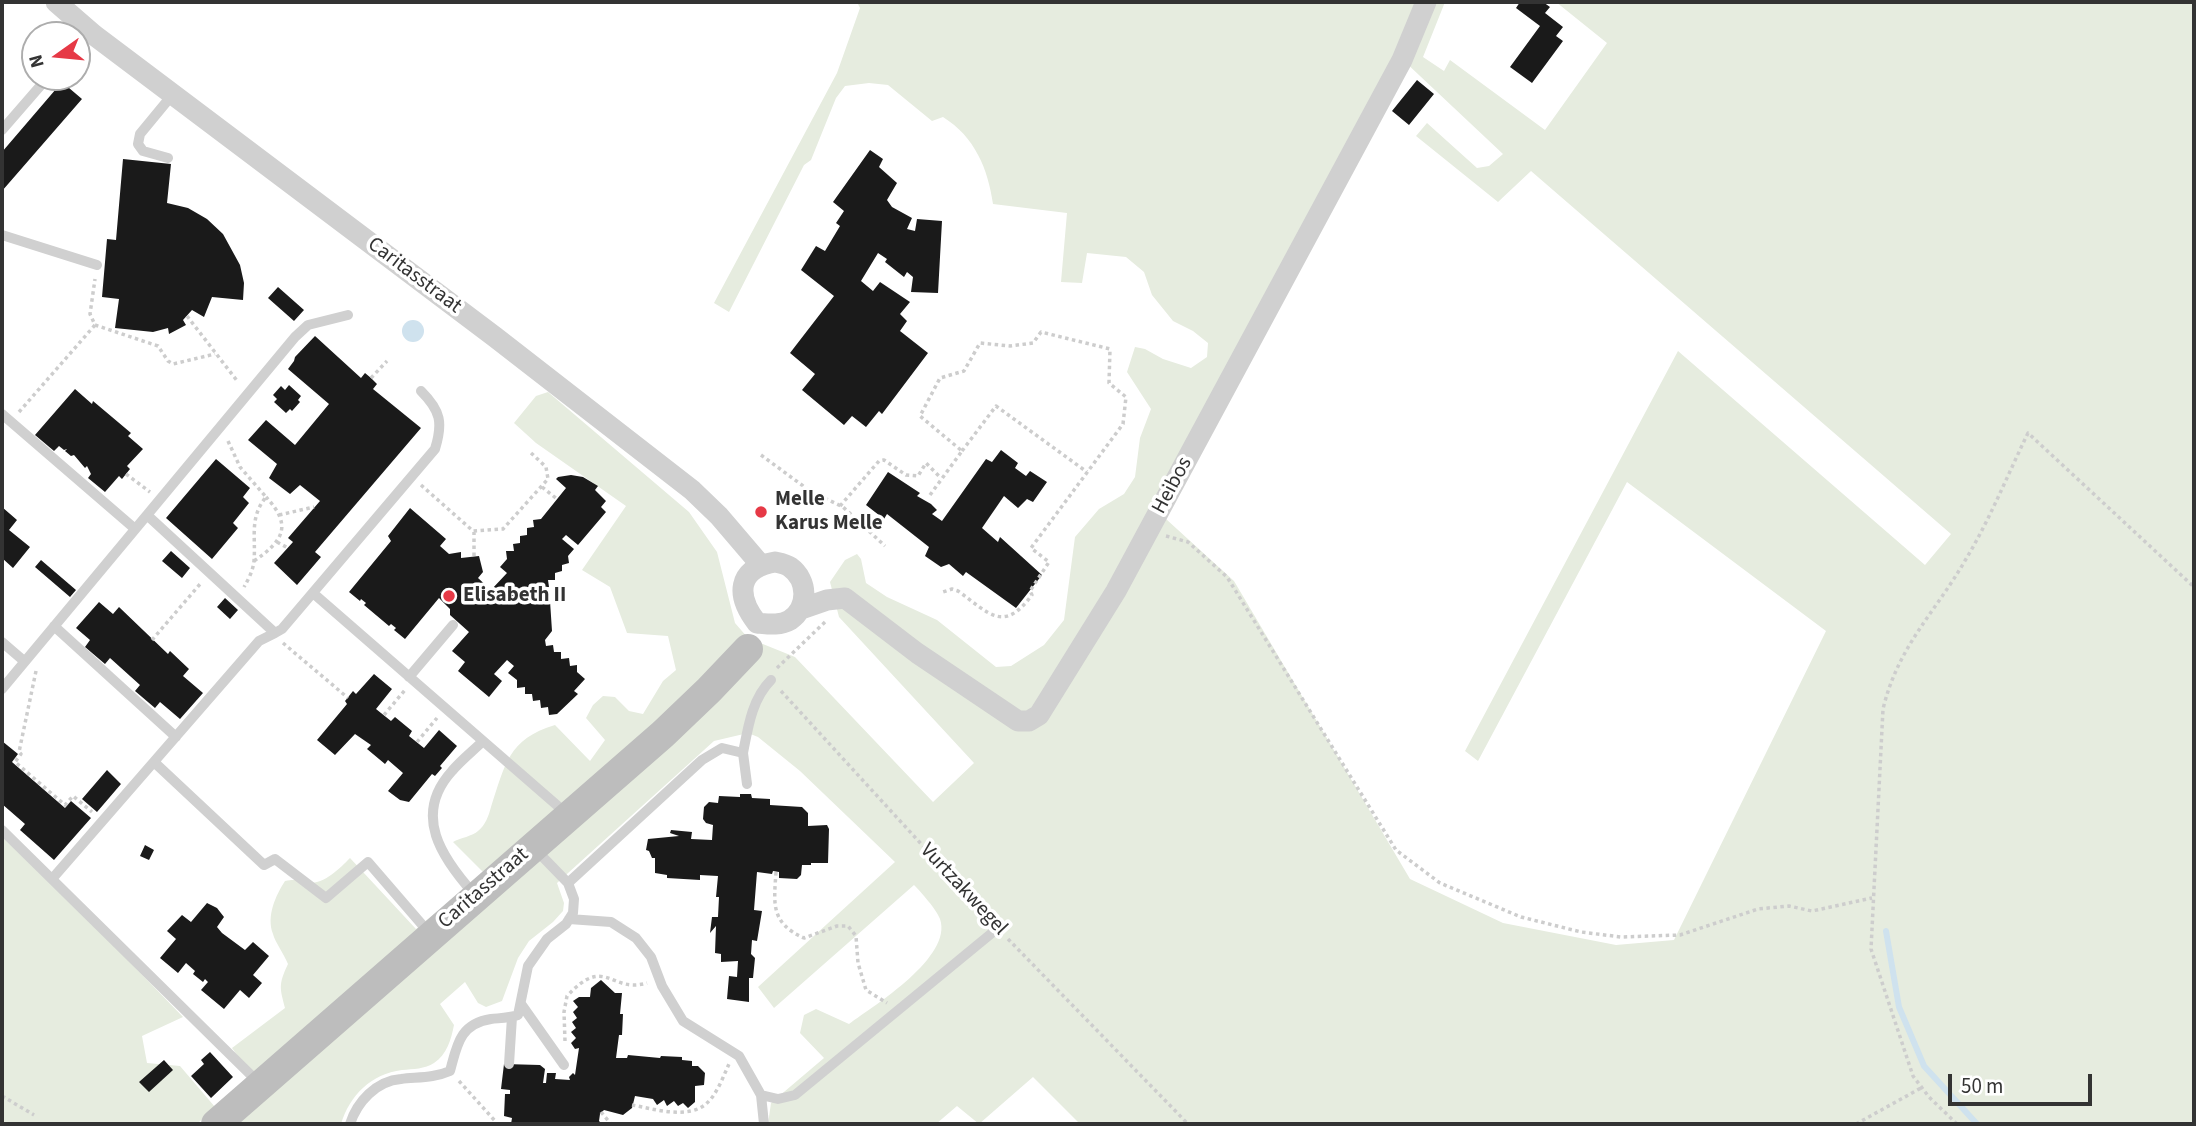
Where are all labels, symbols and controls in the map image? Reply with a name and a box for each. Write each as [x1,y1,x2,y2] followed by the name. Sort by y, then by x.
[21,21,91,91] north arrow
[22,51,52,71] text: N
[362,232,466,320] street label: Caritasstraat
[1148,453,1198,519] street label: Heibos
[775,487,883,537] place label: Melle Karus Melle
[753,504,769,520] marker: Melle Karus Melle
[463,583,566,609] place label: Elisabeth II
[441,588,457,604] marker: Elisabeth II
[914,839,1012,941] street label: Vurtzakwegel
[434,843,534,935] street label: Caritasstraat
[1951,1060,2094,1104] scale bar
[1961,1071,2003,1101] text: 50 m

